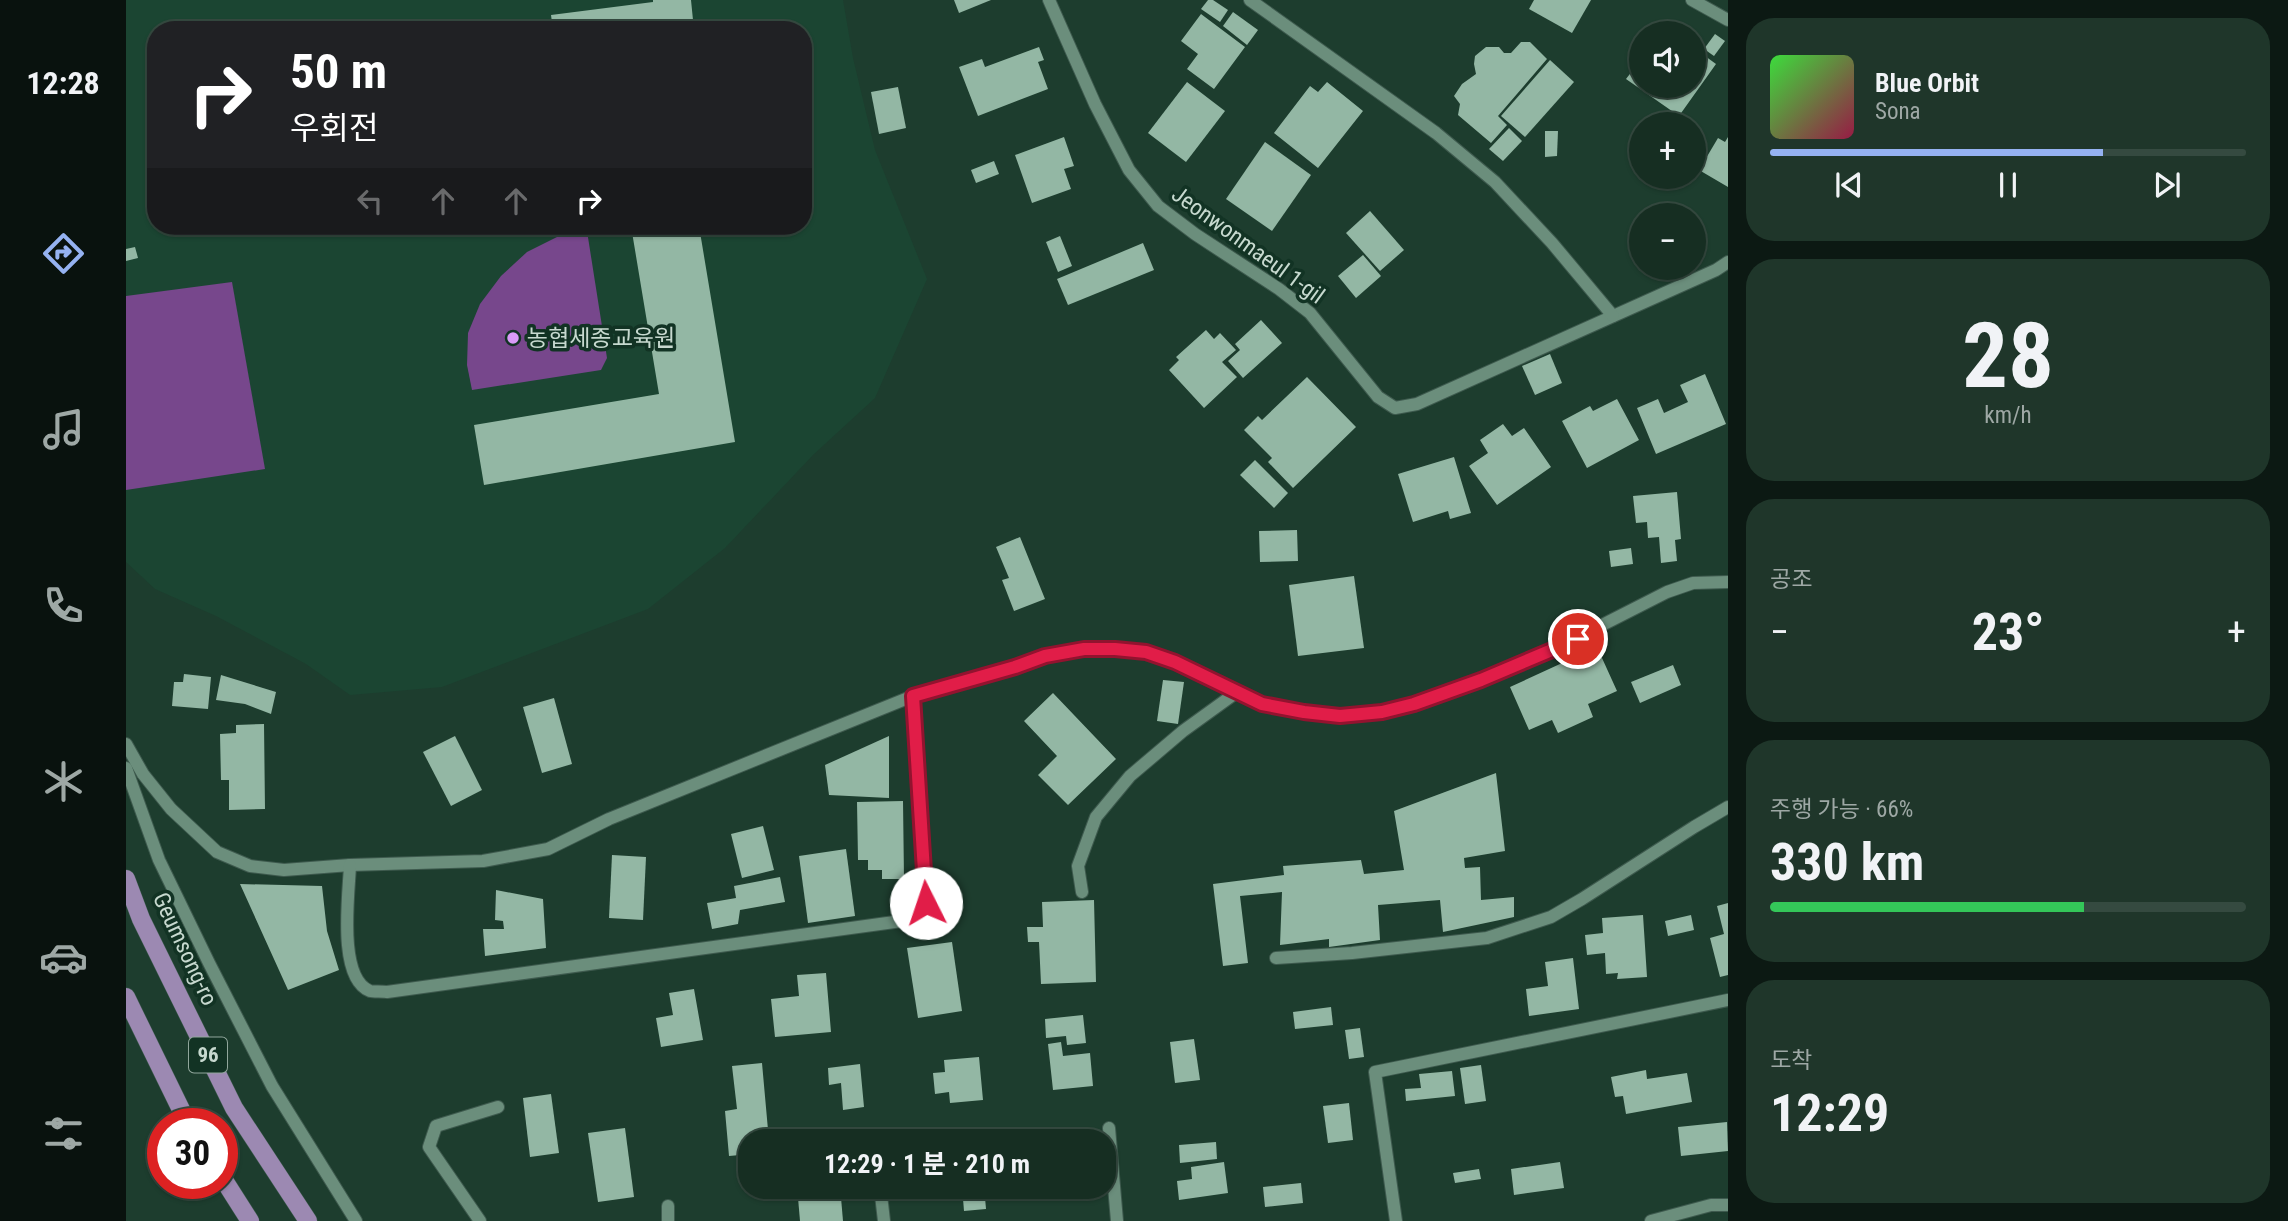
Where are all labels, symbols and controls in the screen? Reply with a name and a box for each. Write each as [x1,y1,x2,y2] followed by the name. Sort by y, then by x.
[1629,21,1706,280] map controls
[1629,21,1706,98] button: sound
[290,43,387,100] text: 50 m
[175,49,266,140] icon: right
[26,64,100,102] text: 12:28
[1875,68,1979,98] text: Blue Orbit
[1875,98,1921,125] text: Sona
[290,109,378,147] text: 우회전
[1629,112,1706,189] button: +
[1830,166,1868,204] icon: previous
[1989,166,2027,204] icon: pause
[2148,166,2186,204] icon: next
[1166,181,1330,309] street label: Jeonwonmaeul 1-gil
[351,182,389,220] icon: left
[424,182,462,220] icon: ahead
[497,182,535,220] icon: ahead
[570,182,608,220] icon: right
[1629,203,1706,280] button: −
[39,229,88,278] icon: directions
[1962,303,2054,409] text: 28
[527,325,675,352] place label: 농협세종교육원
[505,330,521,346] marker: 농협세종교육원
[1984,402,2032,429] text: km/h
[39,405,88,454] icon: music
[1770,566,1812,593] text: 공조
[39,581,88,630] icon: phone
[1972,602,2044,663] text: 23°
[1548,609,1608,669] pin
[1770,610,1789,654] text: −
[2227,610,2246,654] text: +
[1559,620,1597,658] icon: arrive
[39,757,88,806] icon: climate
[1770,796,1913,823] text: 주행 가능 · 66%
[1770,832,1924,893] text: 330 km
[889,866,963,940] position arrow
[147,888,223,1010] street label: Geumsong-ro
[39,933,88,982] icon: car
[189,1038,227,1072] road number: 96
[1770,1047,1812,1074] text: 도착
[1770,1083,1889,1144] text: 12:29
[147,1108,238,1199] speed limit sign: 30
[39,1109,88,1158] icon: filters
[824,1149,1030,1179] text: 12:29 · 1 분 · 210 m

